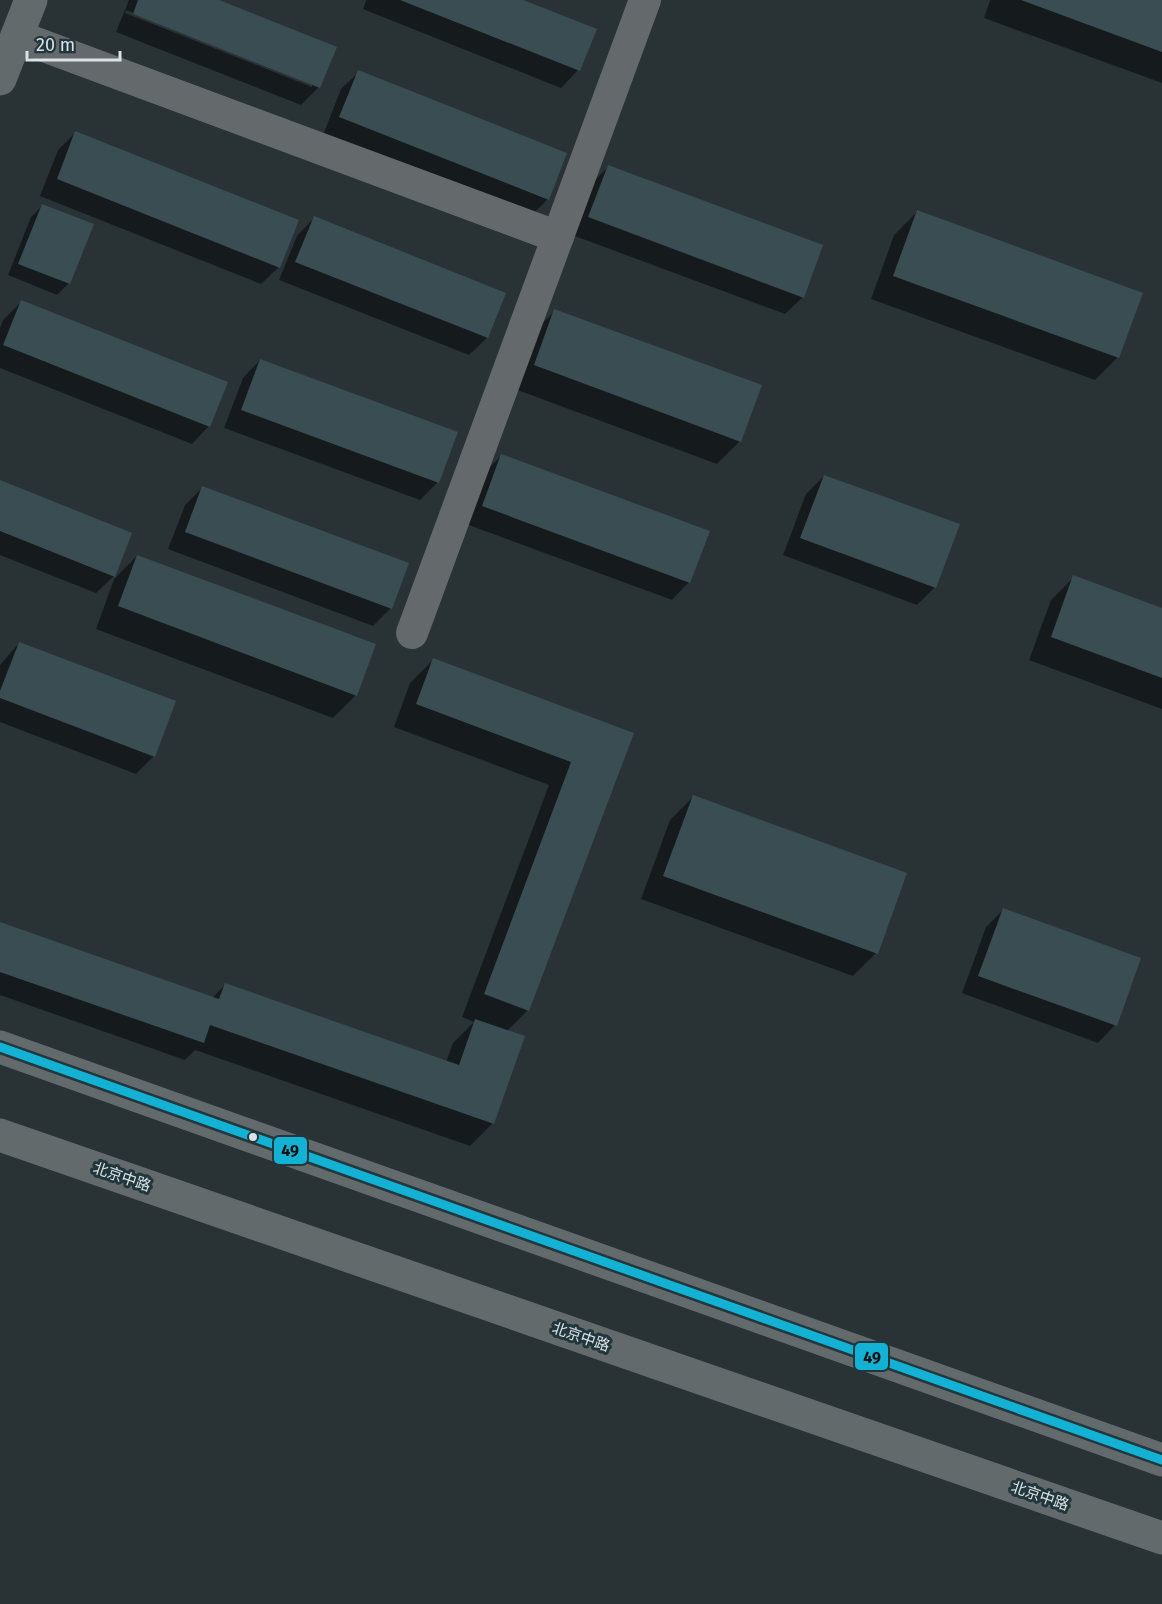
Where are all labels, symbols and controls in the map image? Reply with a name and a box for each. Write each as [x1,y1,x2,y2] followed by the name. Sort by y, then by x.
[27,24,120,62] scale bar
[36,34,75,56] text: 20 m
[247,1131,259,1143] unlabelled marker
[273,1136,308,1165] line badge: 49
[281,1141,299,1160] text: 49
[91,1159,153,1195] street label: 北京中路
[550,1319,612,1355] street label: 北京中路
[854,1342,889,1371] line badge: 49
[863,1348,881,1367] text: 49
[1009,1478,1071,1514] street label: 北京中路

